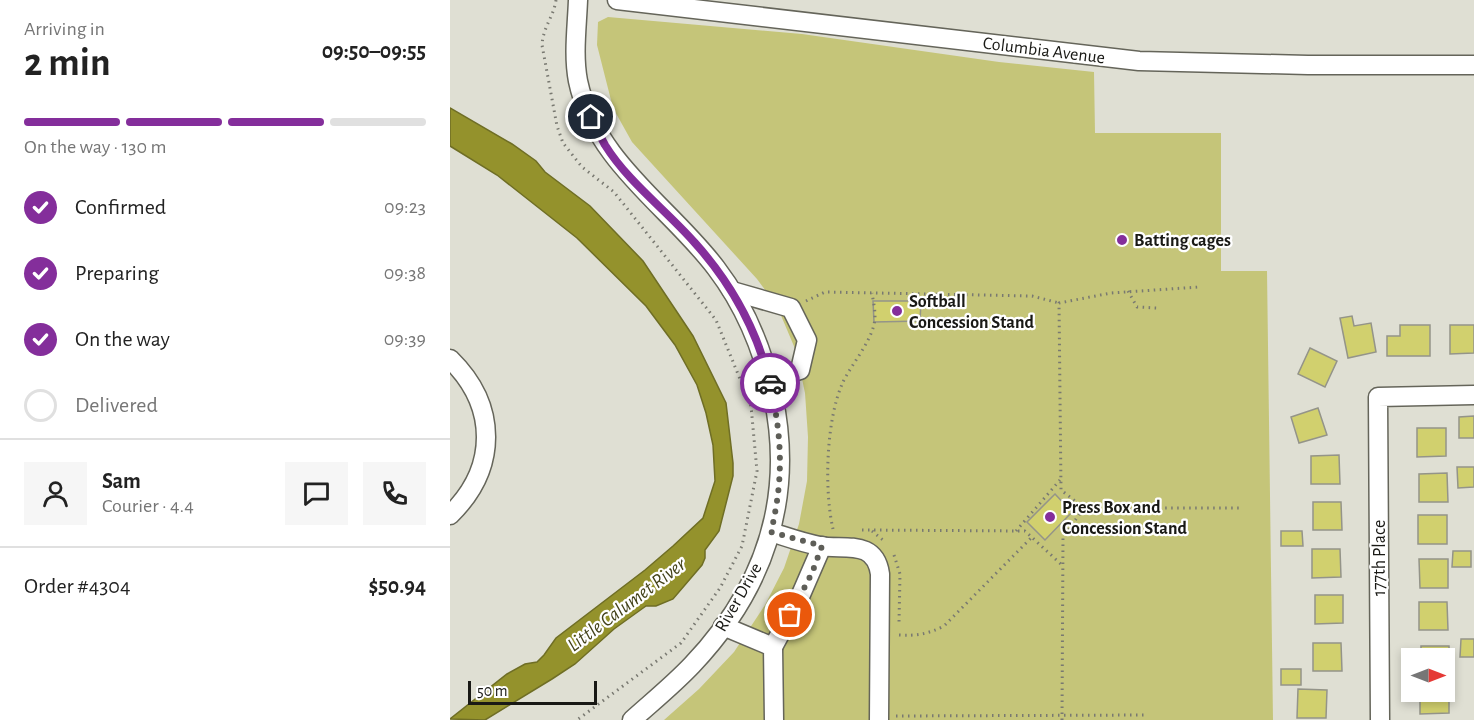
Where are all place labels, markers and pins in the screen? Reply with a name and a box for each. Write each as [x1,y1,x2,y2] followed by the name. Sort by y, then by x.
[565,91,616,142] pin
[1134,232,1231,250] place label: Batting cages
[1115,233,1129,247] marker: Batting cages
[909,293,1034,332] place label: Softball Concession Stand
[890,304,904,318] marker: Softball Concession Stand
[1062,499,1187,538] place label: Press Box and Concession Stand
[1043,510,1057,524] marker: Press Box and Concession Stand
[764,589,815,640] pin

